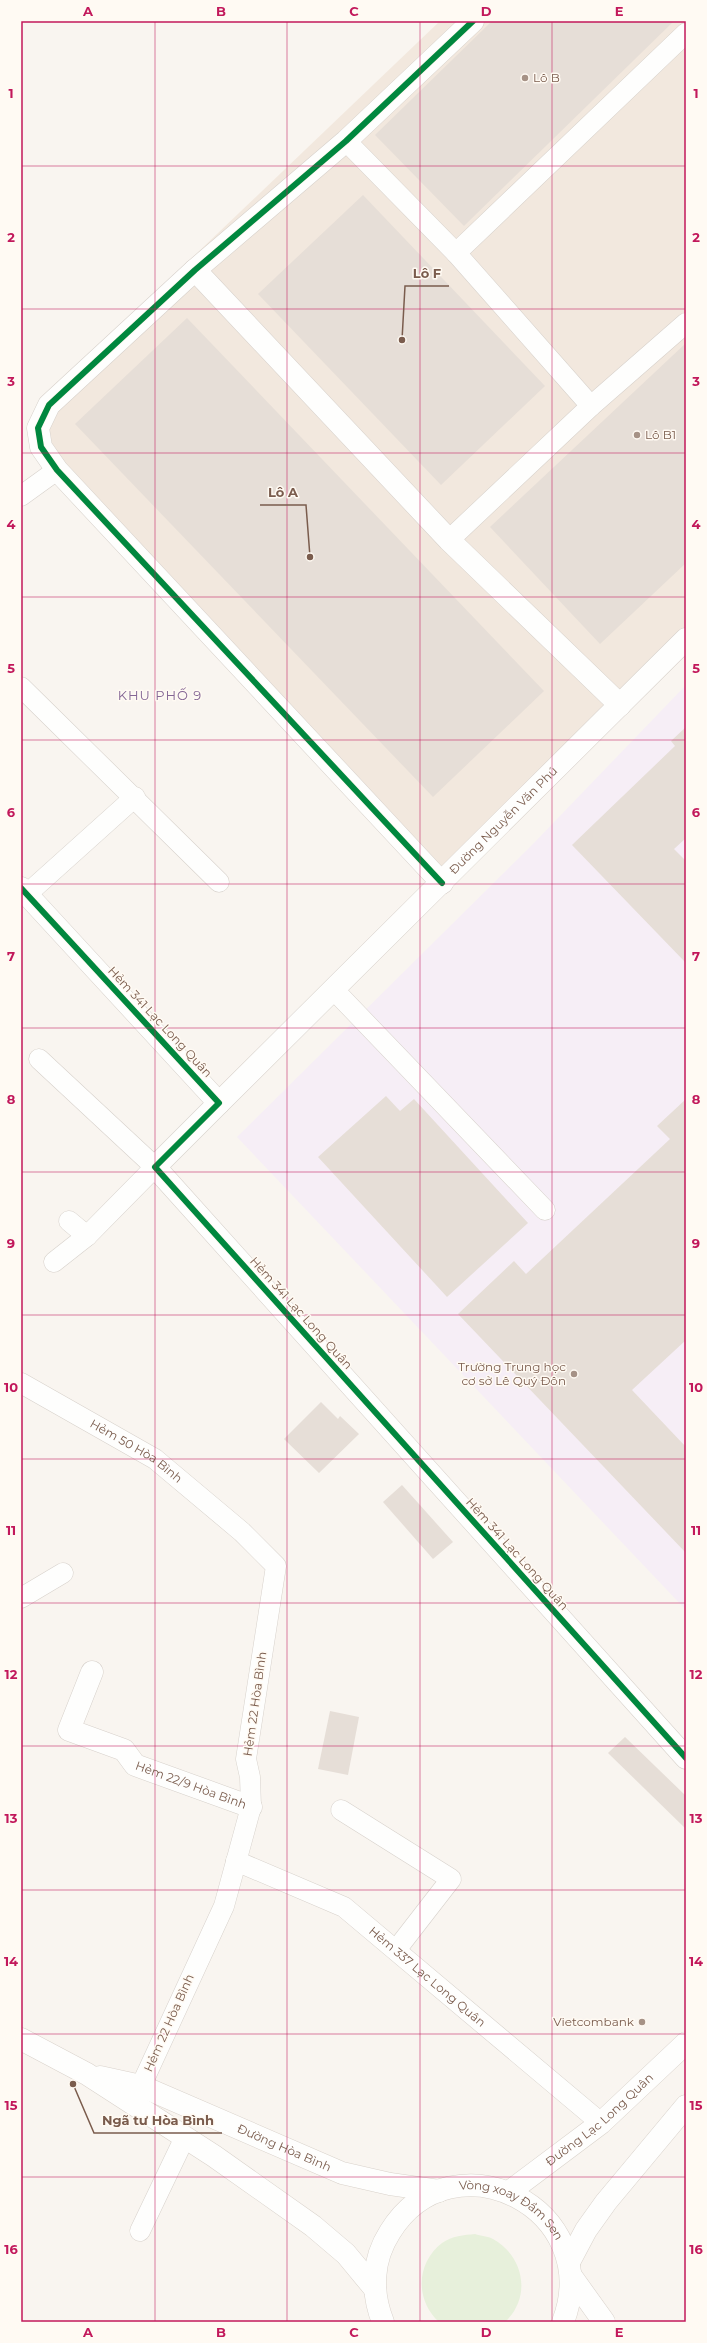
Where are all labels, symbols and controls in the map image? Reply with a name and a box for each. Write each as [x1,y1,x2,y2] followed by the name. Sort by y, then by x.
[82,3,94,19] text: A
[216,3,226,19] text: B
[349,3,359,19] text: C
[481,3,492,19] text: D
[615,3,624,19] text: E
[533,70,560,85] place label: Lô B
[520,73,530,83] marker: Lô B
[8,85,14,101] text: 1
[693,85,699,101] text: 1
[7,229,15,245] text: 2
[692,229,700,245] text: 2
[405,261,449,286] callout: Lô F
[413,265,441,281] text: Lô F
[6,373,15,389] text: 3
[691,373,700,389] text: 3
[645,427,676,442] place label: Lô B1
[632,430,642,440] marker: Lô B1
[260,480,306,505] callout: Lô A
[268,484,299,500] text: Lô A
[7,516,16,532] text: 4
[692,516,701,532] text: 4
[7,660,15,676] text: 5
[692,660,700,676] text: 5
[118,687,202,703] district label: KHU PHỐ 9
[446,763,560,877] street label: Đường Nguyễn Văn Phú
[7,804,16,820] text: 6
[692,804,701,820] text: 6
[7,948,15,964] text: 7
[692,948,700,964] text: 7
[105,963,216,1080] street label: Hẻm 341 Lạc Long Quân
[7,1091,16,1107] text: 8
[692,1091,701,1107] text: 8
[7,1235,15,1251] text: 9
[692,1235,700,1251] text: 9
[247,1253,356,1372] street label: Hẻm 341 Lạc Long Quân
[458,1359,566,1388] place label: Trường Trung học cơ sở Lê Quý Đôn
[569,1369,579,1379] marker: Trường Trung học cơ sở Lê Quý Đôn
[4,1379,18,1395] text: 10
[689,1379,703,1395] text: 10
[88,1416,186,1486] street label: Hẻm 50 Hòa Bình
[463,1494,572,1613] street label: Hẻm 341 Lạc Long Quân
[6,1522,16,1538] text: 11
[691,1522,701,1538] text: 11
[240,1651,269,1757] street label: Hẻm 22 Hòa Bình
[5,1666,18,1682] text: 12
[690,1666,703,1682] text: 12
[133,1758,249,1812] street label: Hẻm 22/9 Hòa Bình
[5,1810,18,1826] text: 13
[690,1810,703,1826] text: 13
[366,1923,489,2030] street label: Hẻm 337 Lạc Long Quân
[4,1953,18,1969] text: 14
[689,1953,703,1969] text: 14
[140,1971,197,2074] street label: Hẻm 22 Hòa Bình
[553,2014,635,2029] place label: Vietcombank
[637,2017,647,2027] marker: Vietcombank
[542,2070,656,2169] street label: Đường Lạc Long Quân
[5,2097,18,2113] text: 15
[690,2097,703,2113] text: 15
[94,2108,222,2133] callout: Ngã tư Hòa Bình
[102,2112,214,2128] text: Ngã tư Hòa Bình
[235,2121,334,2174] street label: Đường Hòa Bình
[458,2177,567,2243] street label: Vòng xoay Đầm Sen
[4,2241,18,2257] text: 16
[689,2241,703,2257] text: 16
[82,2324,94,2340] text: A
[216,2324,226,2340] text: B
[349,2324,359,2340] text: C
[481,2324,492,2340] text: D
[615,2324,624,2340] text: E

